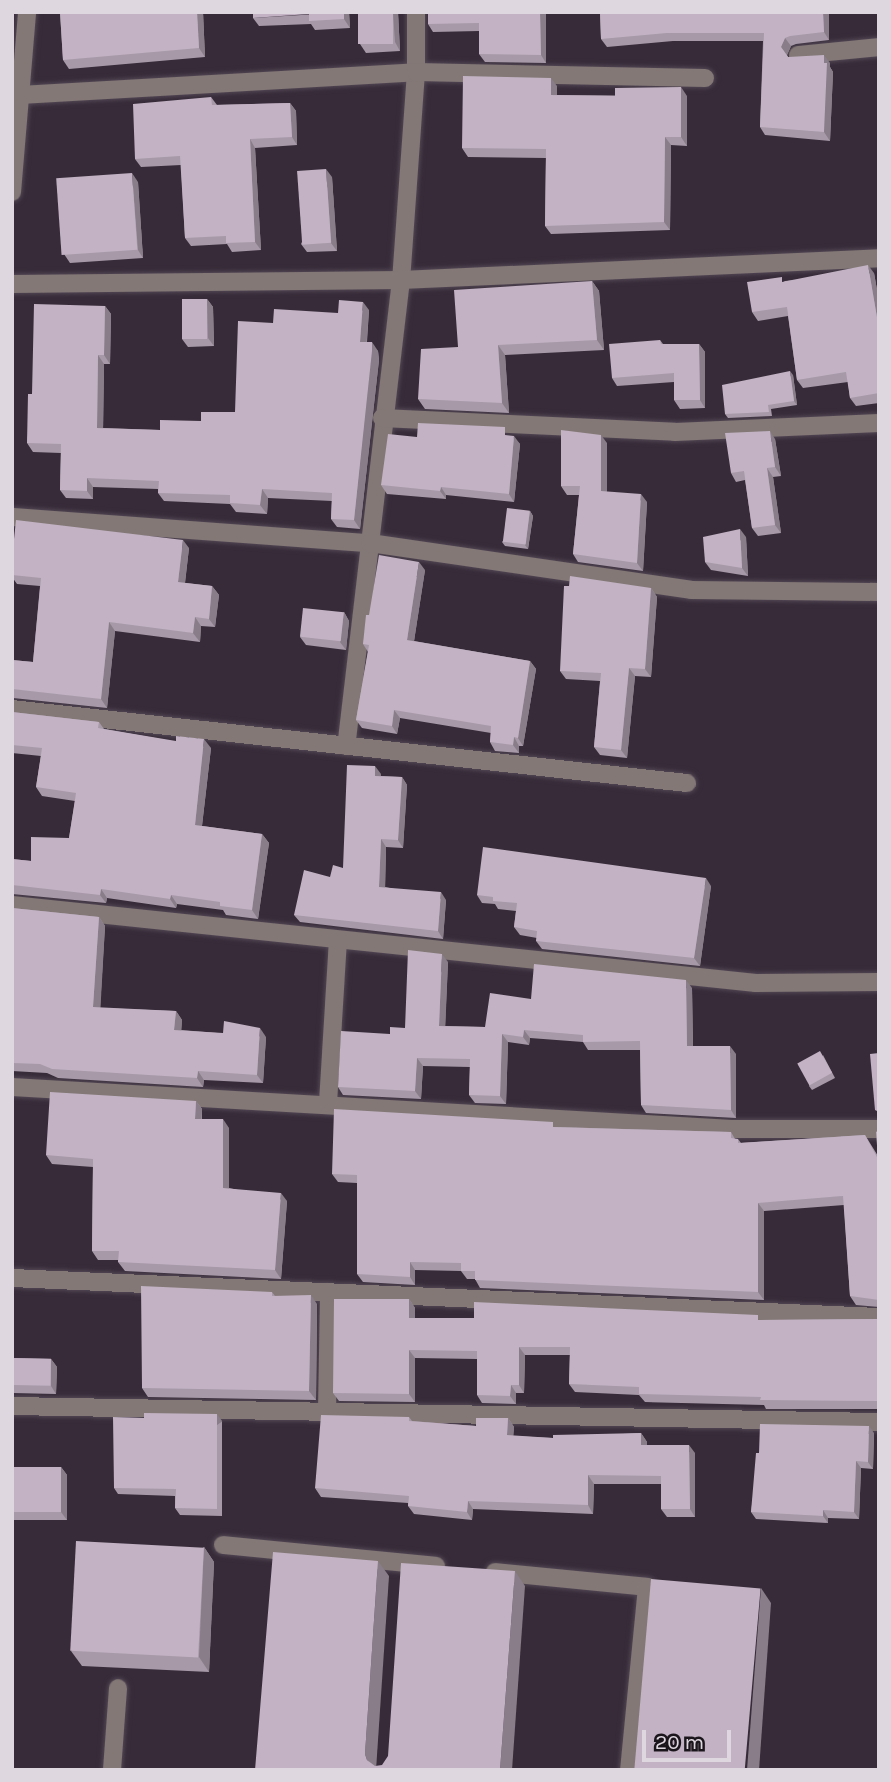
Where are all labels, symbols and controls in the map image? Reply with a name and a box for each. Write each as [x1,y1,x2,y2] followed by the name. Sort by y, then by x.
[646,1716,735,1760] scale bar
[655,1730,704,1754] text: 20 m

